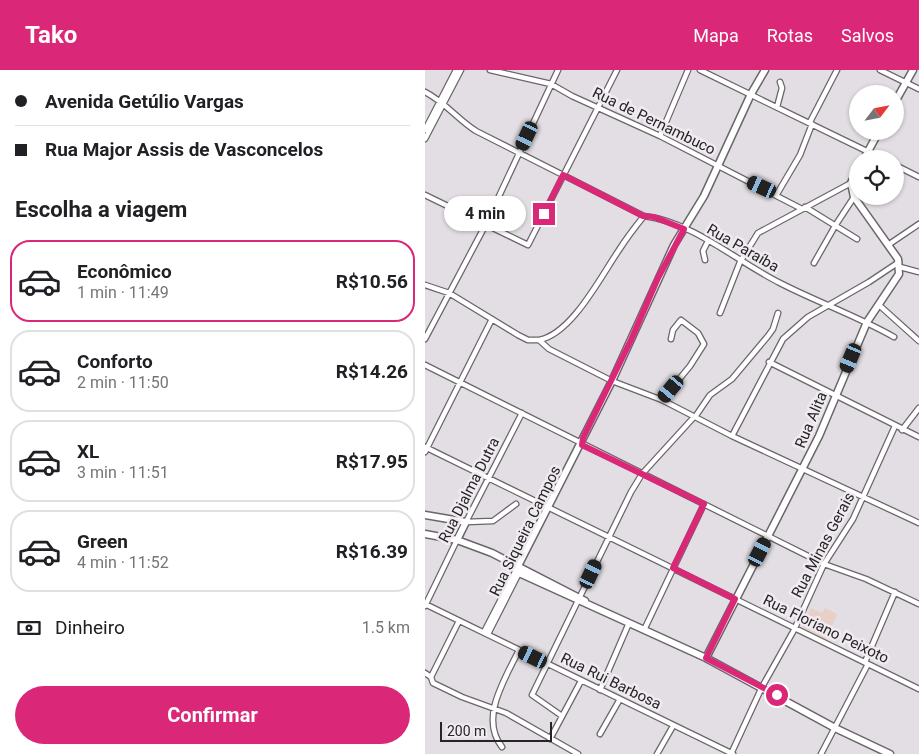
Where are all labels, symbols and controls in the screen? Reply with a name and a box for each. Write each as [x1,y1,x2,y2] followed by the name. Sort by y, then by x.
[25,21,77,49] text: Tako
[693,25,739,46] text: Mapa
[767,25,813,46] text: Rotas
[841,25,894,46] text: Salvos
[590,83,718,159] street label: Rua de Pernambuco
[849,85,904,140] north arrow
[849,85,904,205] map controls
[45,90,244,113] text: Avenida Getúlio Vargas
[513,119,540,153] car
[45,138,323,161] text: Rua Major Assis de Vasconcelos
[849,150,904,205] button: locate
[745,174,778,200] car
[444,196,527,232] callout: 4 min
[15,197,187,222] text: Escolha a viagem
[533,203,555,225] route end
[465,204,505,223] text: 4 min
[704,220,782,276] street label: Rua Paraíba
[17,259,62,304] icon: car
[77,260,172,283] text: Econômico
[336,270,408,293] text: R$10.56
[77,283,169,302] text: 1 min · 11:49
[838,341,863,375] car
[17,349,62,394] icon: car
[77,350,153,373] text: Conforto
[336,360,408,383] text: R$14.26
[77,373,169,392] text: 2 min · 11:50
[655,373,686,405] car
[791,389,831,451] street label: Rua Alita
[435,434,503,546] street label: Rua Djalma Dutra
[17,439,62,484] icon: car
[77,440,99,463] text: XL
[336,450,408,473] text: R$17.95
[77,463,169,482] text: 3 min · 11:51
[486,463,564,599] street label: Rua Siqueira Campos
[788,489,858,601] street label: Rua Minas Gerais
[17,529,62,574] icon: car
[77,530,128,553] text: Green
[746,535,773,569] car
[336,540,408,563] text: R$16.39
[77,553,169,572] text: 4 min · 11:52
[577,557,604,591] car
[760,591,892,667] street label: Rua Floriano Peixoto
[15,614,43,642] icon: cash
[55,616,125,639] text: Dinheiro
[362,618,410,637] text: 1.5 km
[516,644,549,670] car
[558,649,664,713] street label: Rua Rui Barbosa
[766,684,788,706] route start
[15,686,410,744] button: Confirmar
[440,719,553,742] scale bar
[447,723,486,739] text: 200 m

